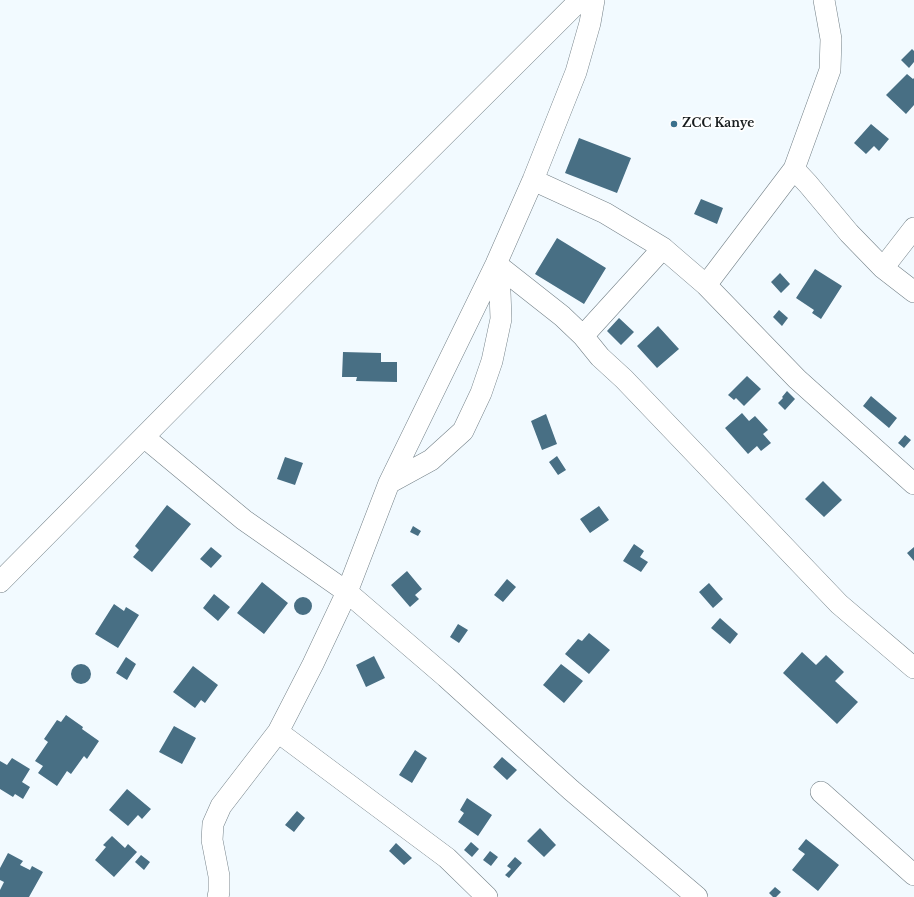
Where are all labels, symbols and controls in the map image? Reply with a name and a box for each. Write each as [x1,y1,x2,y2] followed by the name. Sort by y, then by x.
[682,117,754,131] place label: ZCC Kanye
[669,119,679,129] marker: ZCC Kanye

